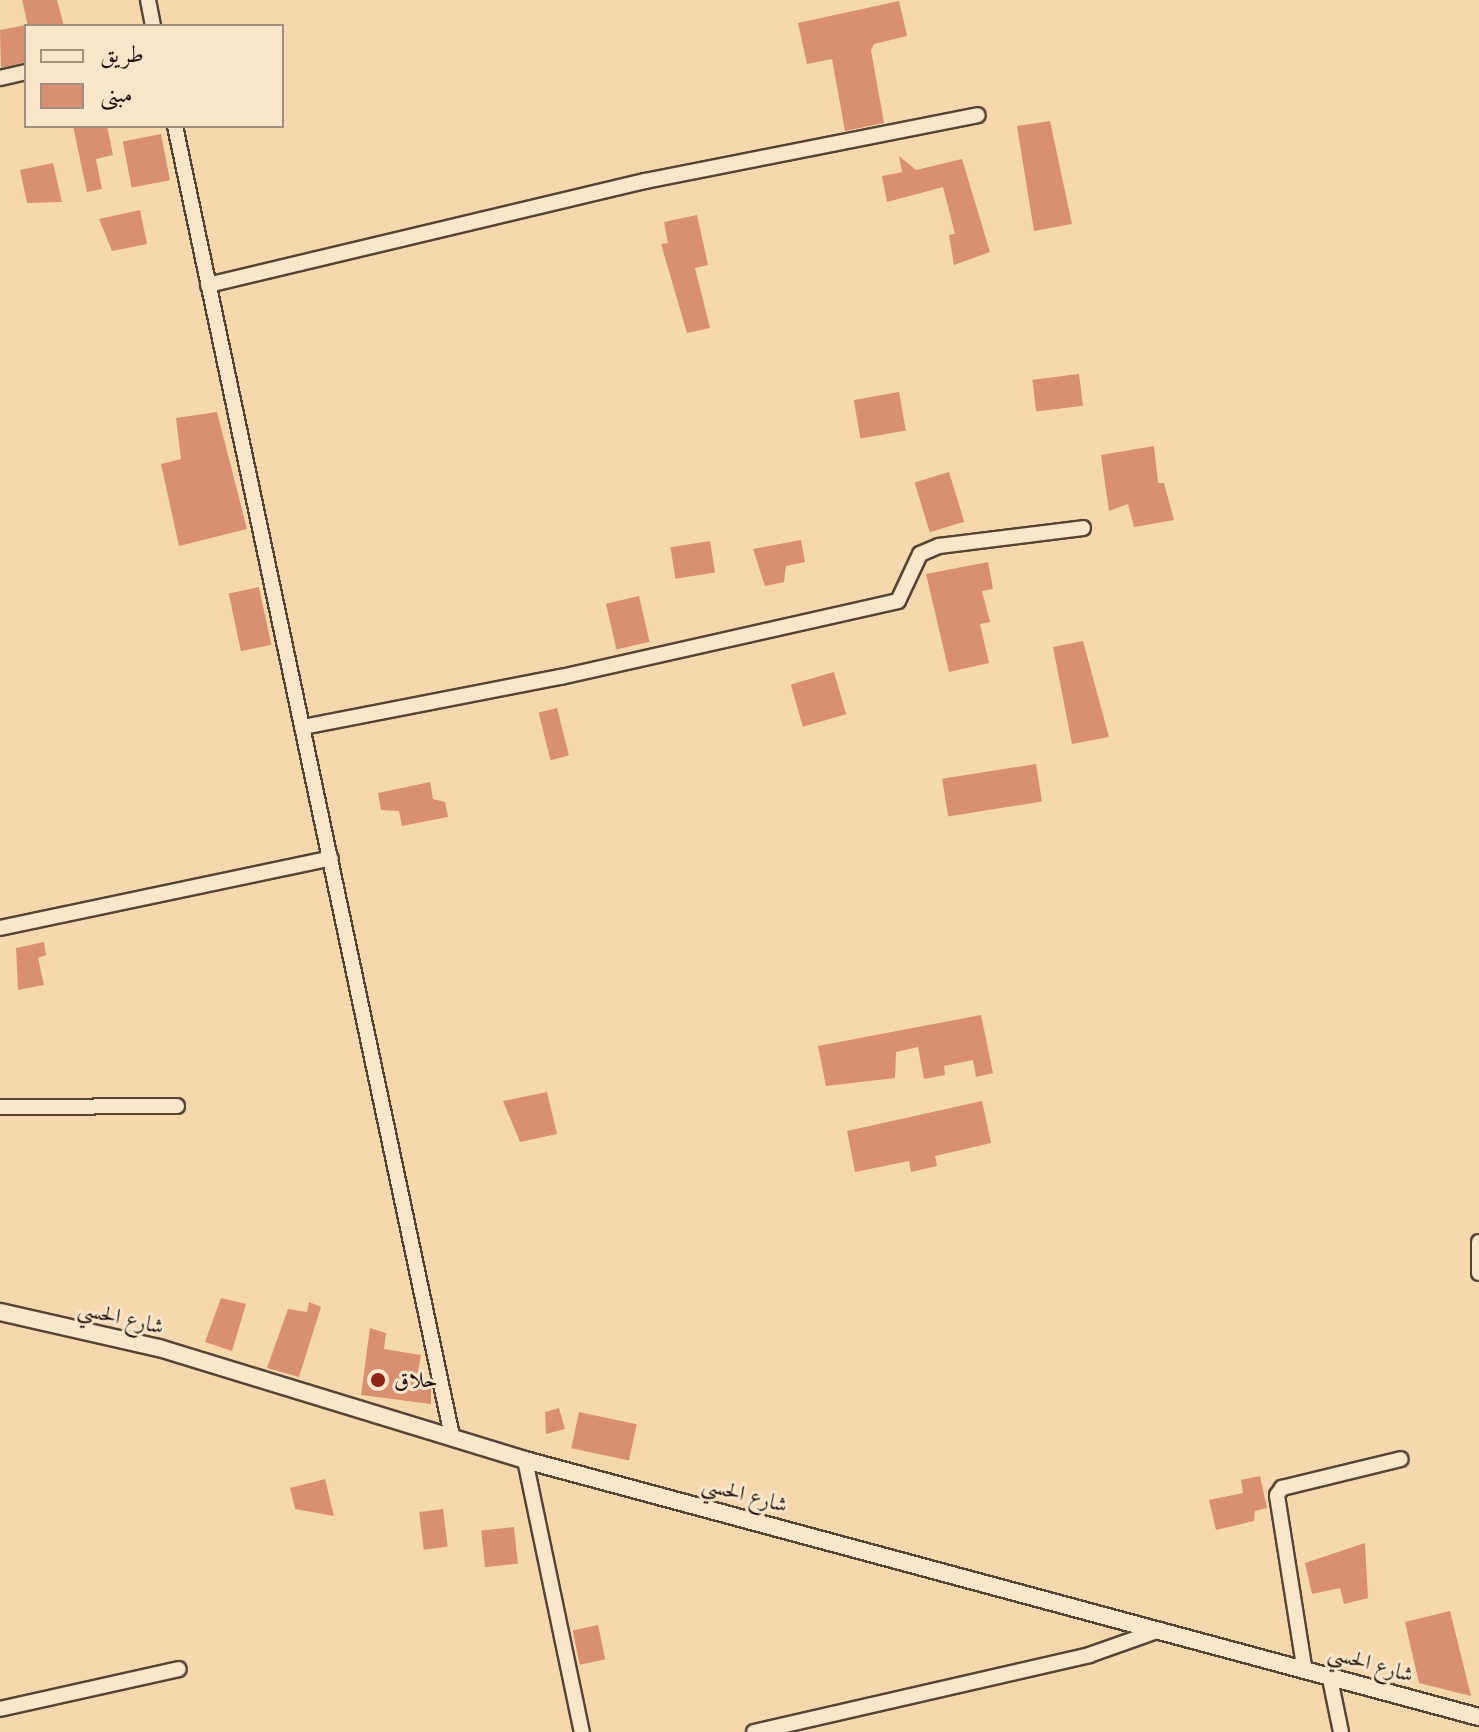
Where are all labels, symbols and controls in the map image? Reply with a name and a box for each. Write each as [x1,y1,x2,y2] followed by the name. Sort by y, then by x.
[24,24,284,128] legend
[100,39,144,68] text: طريق
[100,79,133,108] text: مبنى
[76,1294,166,1340] street label: شارع الحسي
[394,1367,438,1393] place label: حلاق
[369,1371,387,1389] marker: حلاق
[700,1470,790,1518] street label: شارع الحسي
[1325,1638,1417,1688] street label: شارع الحسي

